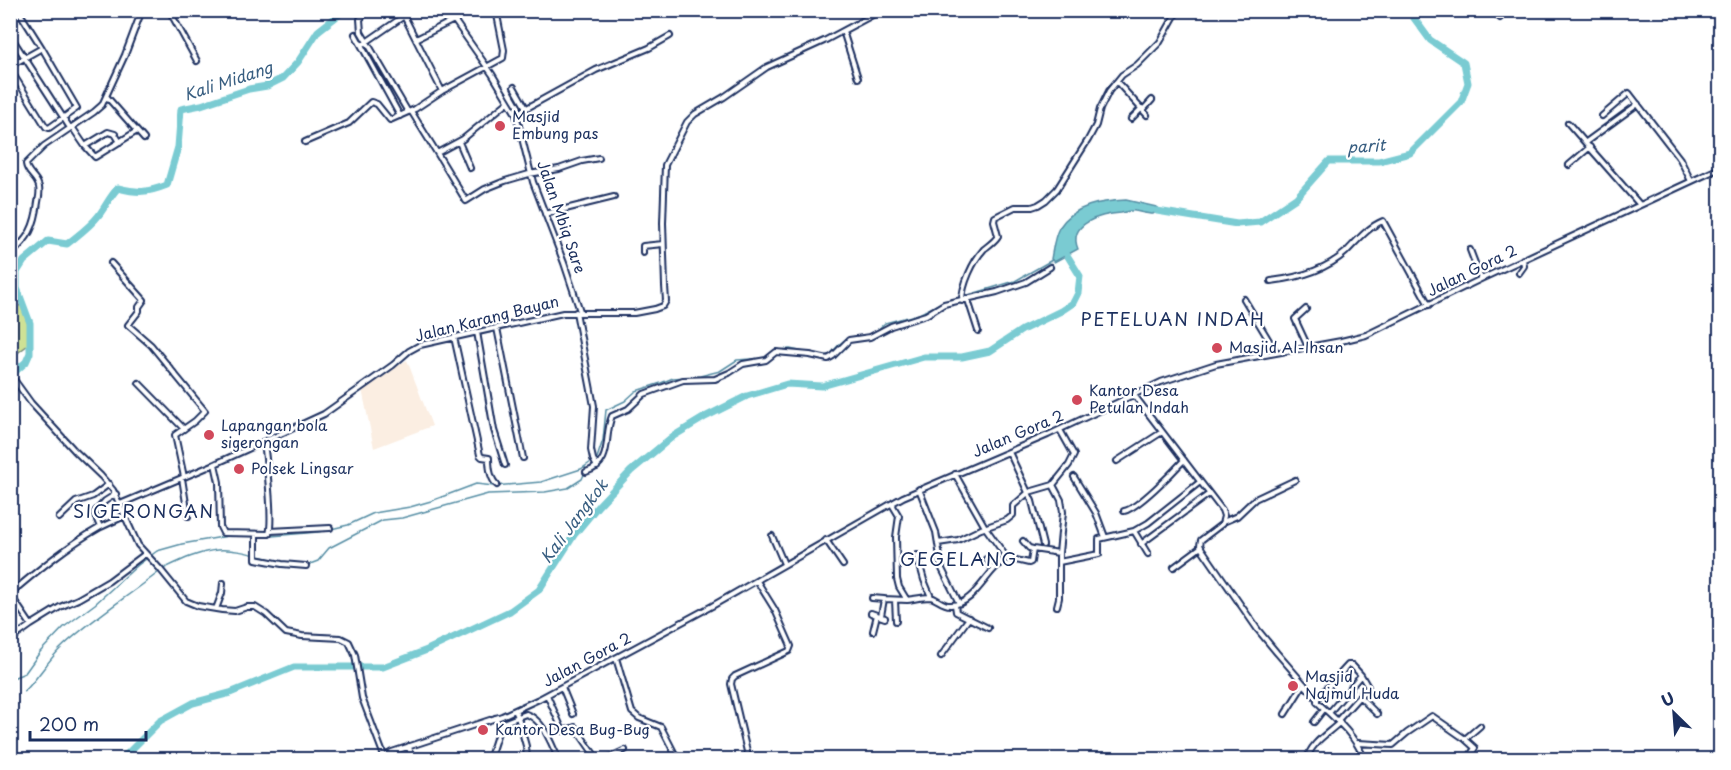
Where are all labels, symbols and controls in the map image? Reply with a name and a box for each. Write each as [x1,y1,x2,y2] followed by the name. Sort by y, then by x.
[180,54,277,106] water label: Kali Midang
[512,104,599,144] place label: Masjid Embung pas
[493,119,507,133] marker: Masjid Embung pas
[1346,132,1388,158] water label: parit
[532,157,593,276] street label: Jalan Mbiq Sare
[1423,238,1520,301] street label: Jalan Gora 2
[412,289,561,347] street label: Jalan Karang Bayan
[1081,305,1265,332] district label: PETELUAN INDAH
[1229,335,1343,358] place label: Masjid Al-Ihsan
[1210,341,1224,355] marker: Masjid Al-Ihsan
[1089,378,1189,418] place label: Kantor Desa Petulan Indah
[1070,393,1084,407] marker: Kantor Desa Petulan Indah
[968,403,1067,462] street label: Jalan Gora 2
[221,413,328,453] place label: Lapangan bola sigerongan
[202,428,216,442] marker: Lapangan bola sigerongan
[251,456,354,479] place label: Polsek Lingsar
[232,462,246,476] marker: Polsek Lingsar
[534,473,613,567] water label: Kali Jangkok
[73,497,215,524] district label: SIGERONGAN
[900,545,1018,572] district label: GEGELANG
[538,626,635,692] street label: Jalan Gora 2
[1305,664,1400,704] place label: Masjid Najmul Huda
[1286,679,1300,693] marker: Masjid Najmul Huda
[1644,683,1704,743] north arrow
[1657,685,1678,712] text: U
[30,704,146,742] scale bar
[39,710,99,737] text: 200 m
[495,717,650,740] place label: Kantor Desa Bug-Bug
[476,723,490,737] marker: Kantor Desa Bug-Bug

